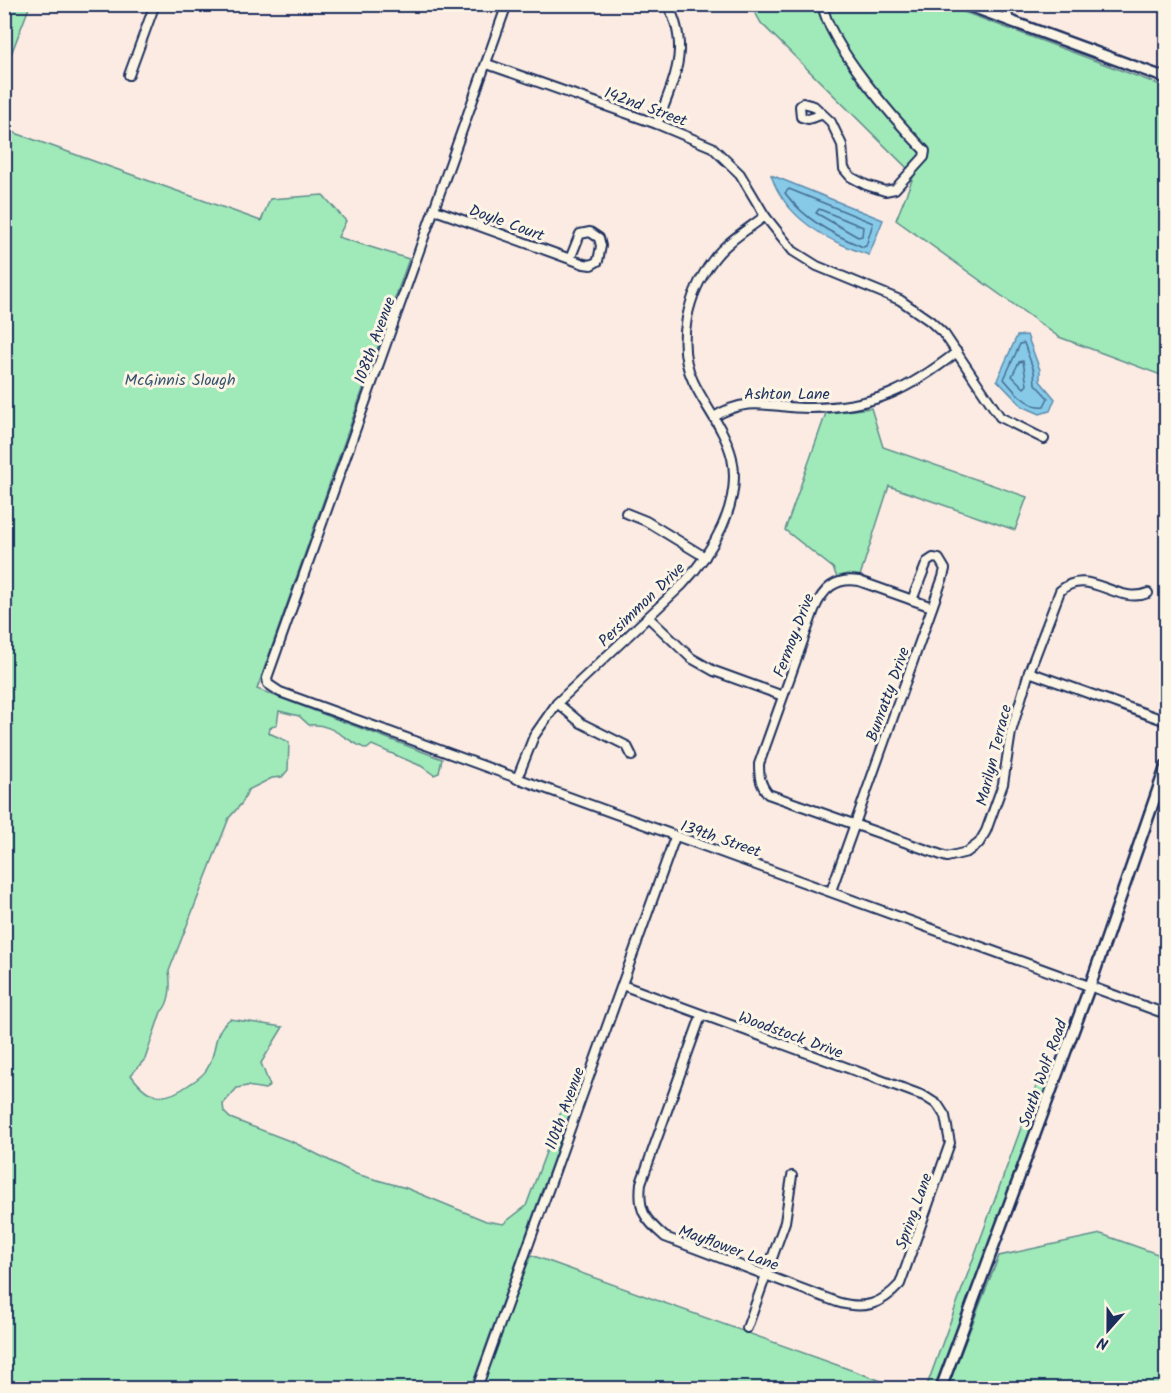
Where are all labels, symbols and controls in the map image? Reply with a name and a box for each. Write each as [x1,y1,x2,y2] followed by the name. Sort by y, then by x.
[601,81,691,134] street label: 142nd Street
[465,198,548,249] street label: Doyle Court
[348,294,403,388] street label: 108th Avenue
[125,368,235,393] park label: McGinnis Slough
[744,382,830,407] street label: Ashton Lane
[593,557,691,653] street label: Persimmon Drive
[767,590,822,681] street label: Fermoy Drive
[860,644,917,745] street label: Bunratty Drive
[970,702,1019,809] street label: Marilyn Terrace
[677,814,765,865] street label: 139th Street
[735,1005,846,1066] street label: Woodstock Drive
[1012,1015,1075,1131] street label: South Wolf Road
[539,1064,592,1153] street label: 110th Avenue
[889,1170,940,1253] street label: Spring Lane
[675,1219,782,1278] street label: Mayflower Lane
[1078,1300,1138,1360] north arrow
[1094,1329,1112,1356] text: N

